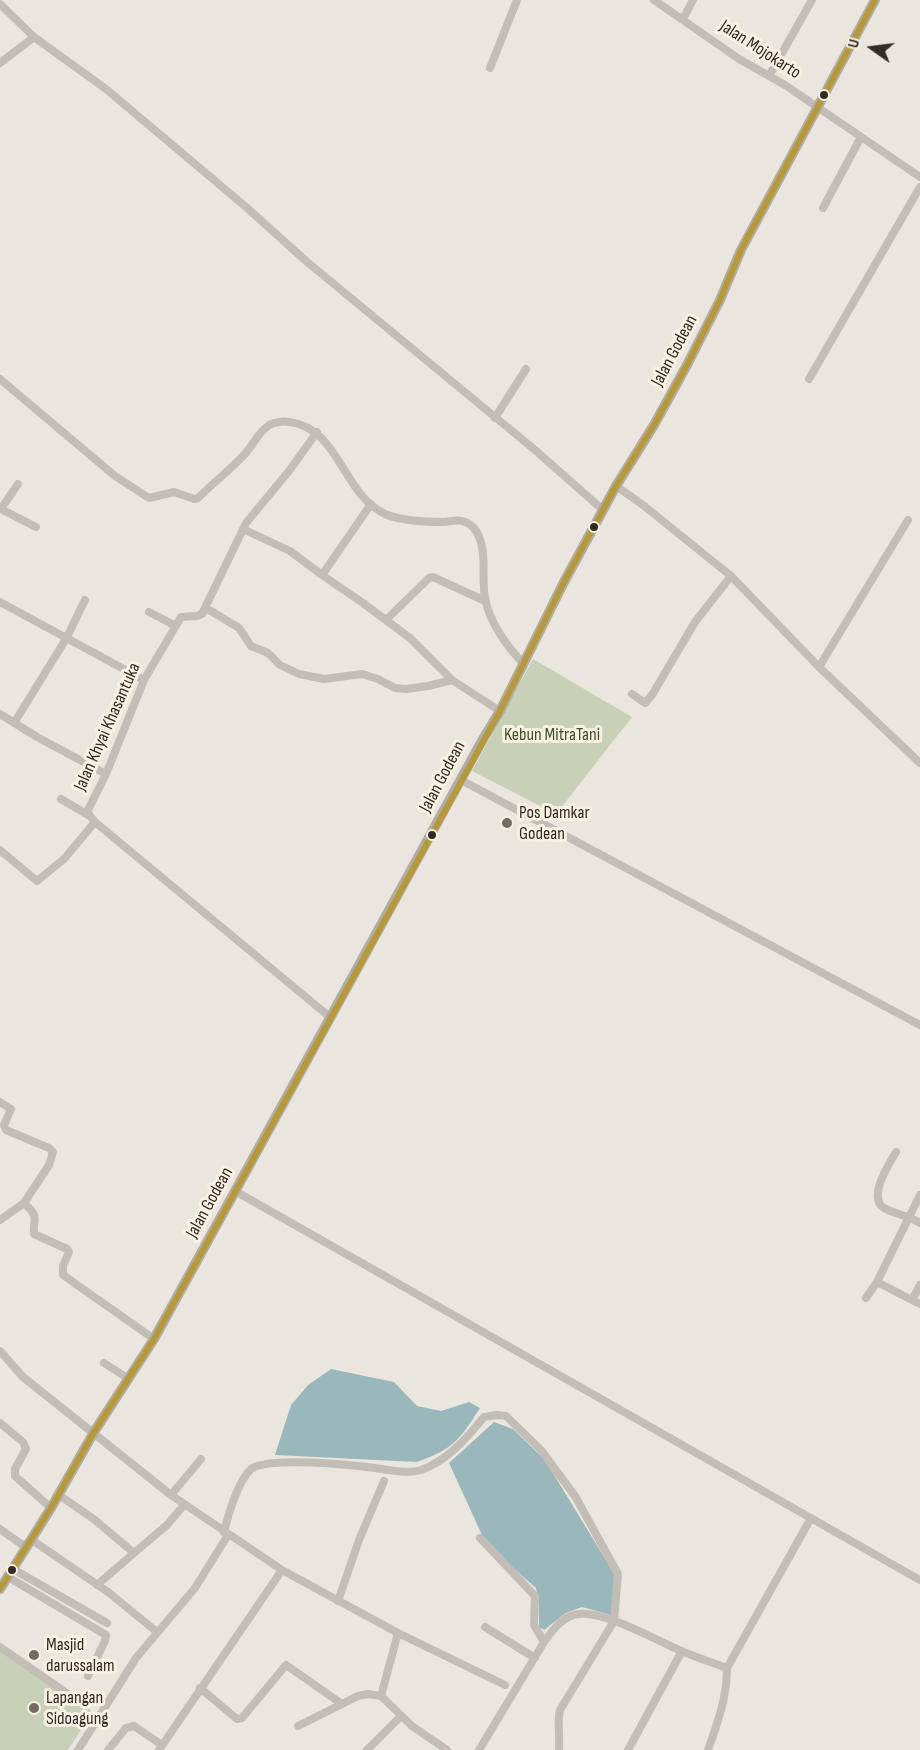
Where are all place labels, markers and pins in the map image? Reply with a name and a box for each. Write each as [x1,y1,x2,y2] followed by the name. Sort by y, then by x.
[818,89,830,101] unlabelled marker
[588,521,600,533] unlabelled marker
[519,802,590,844] place label: Pos Damkar Godean
[500,816,514,830] marker: Pos Damkar Godean
[426,829,438,841] unlabelled marker
[6,1564,18,1576] unlabelled marker
[46,1634,115,1676] place label: Masjid darussalam
[27,1648,41,1662] marker: Masjid darussalam
[46,1687,109,1730] place label: Lapangan Sidoagung
[27,1701,41,1715] marker: Lapangan Sidoagung

